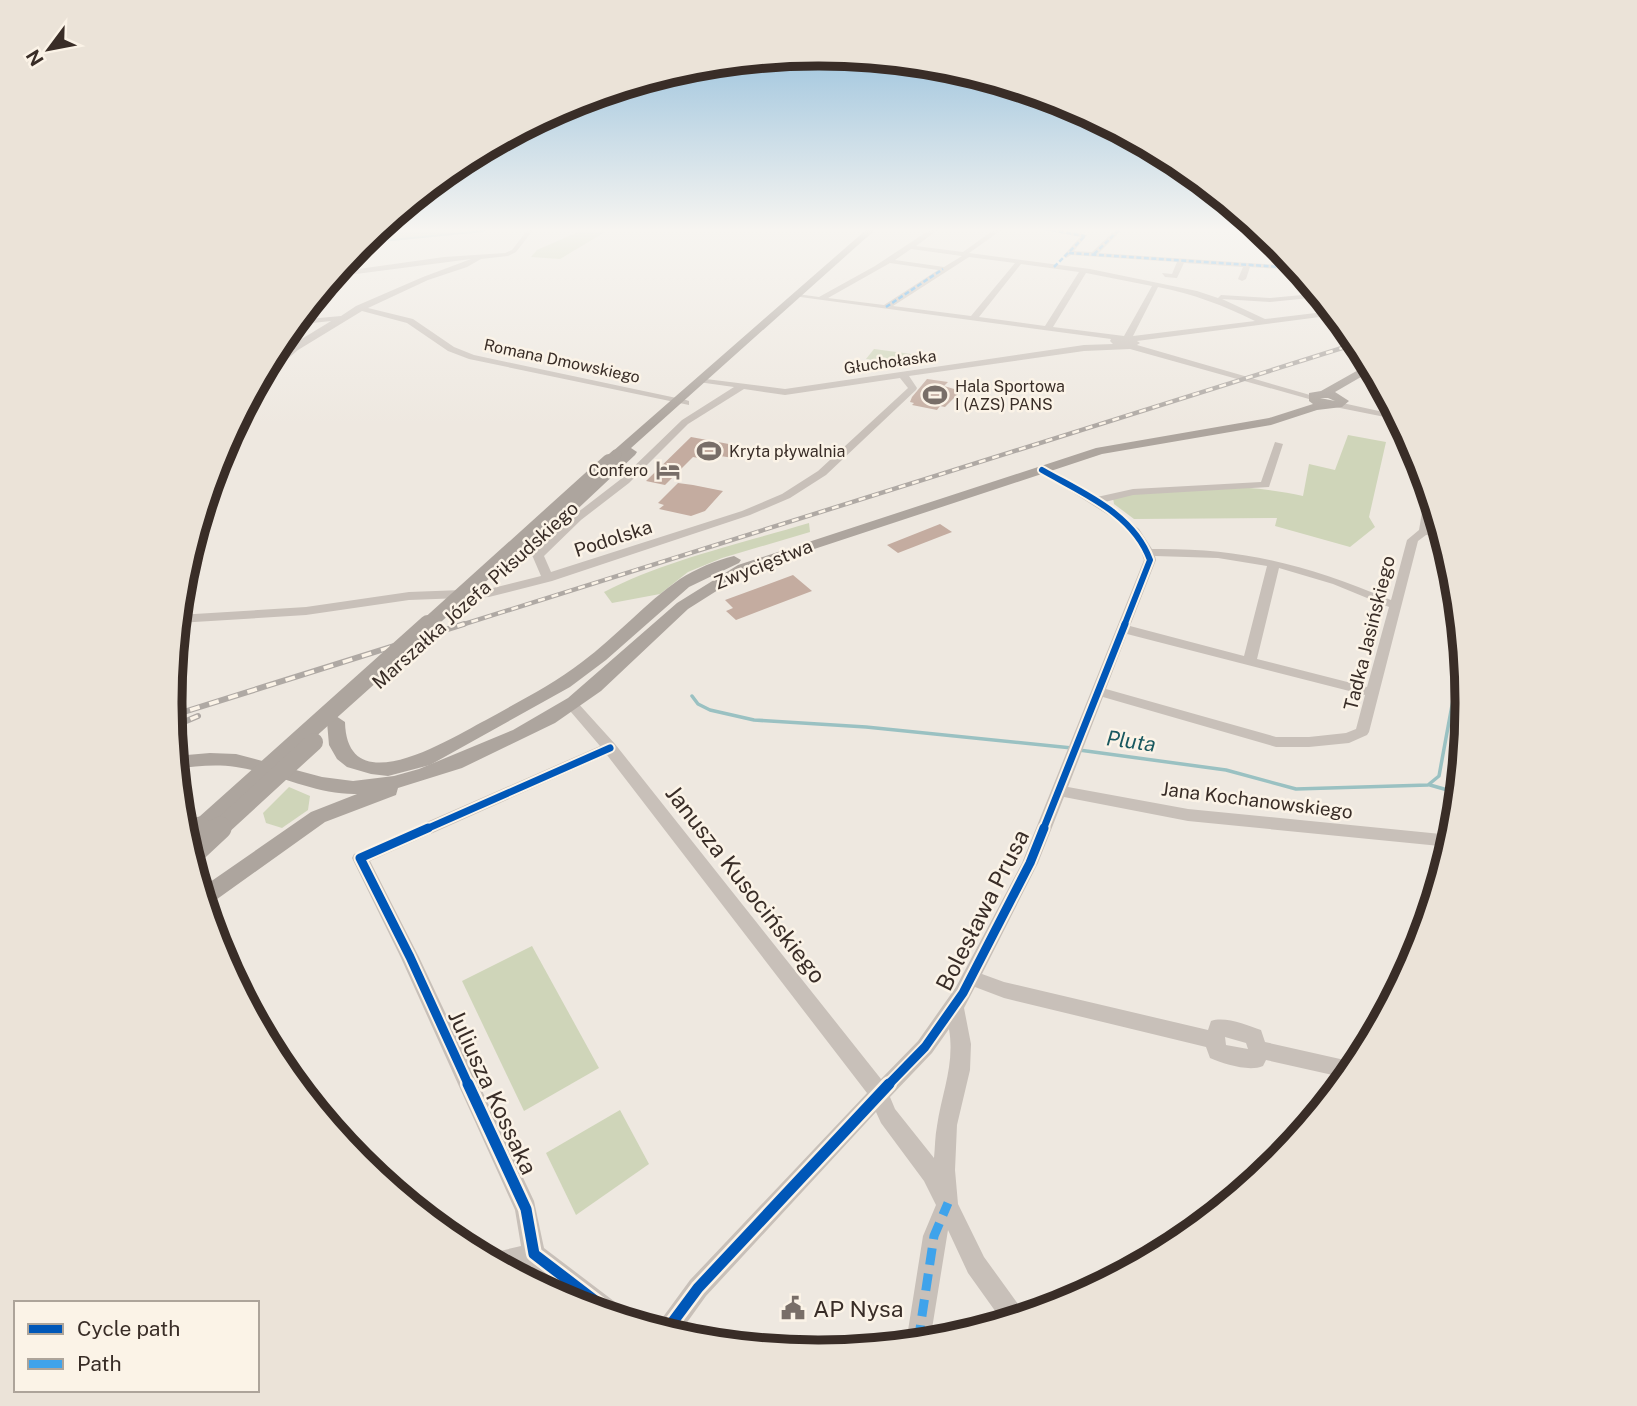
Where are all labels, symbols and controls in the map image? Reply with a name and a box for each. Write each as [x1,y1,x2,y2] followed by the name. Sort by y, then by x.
[14,14,84,84] north arrow
[21,46,48,70] text: N
[482,335,642,387] street label: Romana Dmowskiego
[843,346,937,378] street label: Głuchołaska
[955,377,1065,414] place label: Hala Sportowa I (AZS) PANS
[921,381,949,409] sports icon: Hala Sportowa I (AZS) PANS
[695,437,723,465] sports icon: Kryta pływalnia
[729,442,845,461] place label: Kryta pływalnia
[654,456,682,484] hotel icon: Confero
[589,461,648,480] place label: Confero
[368,497,582,693] street label: Marszałka Józefa Piłsudskiego
[571,515,655,561] street label: Podolska
[711,534,815,594] street label: Zwycięstwa
[1339,553,1399,713] street label: Tadka Jasińskiego
[1105,725,1157,757] water label: Pluta
[1160,777,1354,823] street label: Jana Kochanowskiego
[660,780,832,988] street label: Janusza Kusocińskiego
[930,825,1034,995] street label: Bolesława Prusa
[443,1005,543,1179] street label: Juliusza Kossaka
[779,1294,807,1322] public building icon: AP Nysa
[813,1295,903,1322] place label: AP Nysa
[14,1301,259,1392] legend
[77,1316,180,1341] text: Cycle path
[77,1351,122,1376] text: Path

